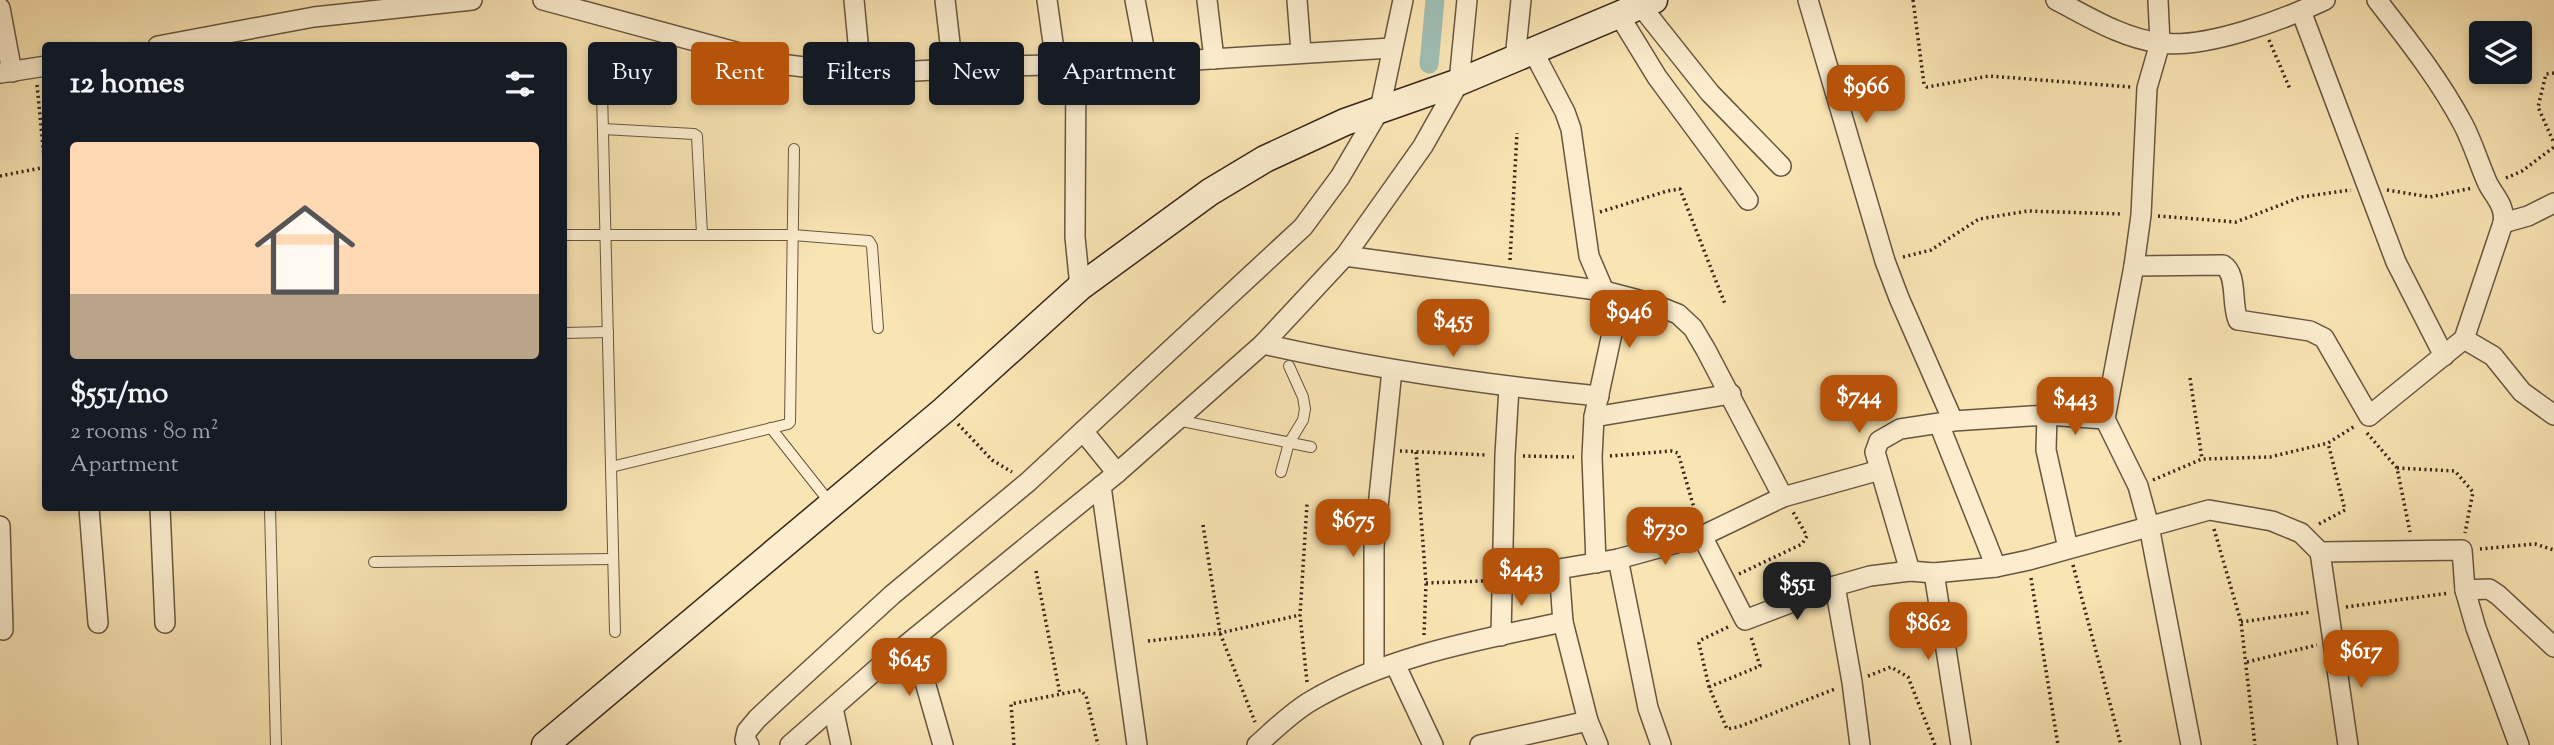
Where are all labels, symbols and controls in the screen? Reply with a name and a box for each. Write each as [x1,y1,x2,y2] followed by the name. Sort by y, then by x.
[2469,21,2532,84] map controls
[2469,21,2532,84] button: layers
[588,42,677,105] chip: Buy
[691,42,789,105] chip: Rent
[803,42,915,105] chip: Filters
[929,42,1024,105] chip: New
[1038,42,1200,105] chip: Apartment
[70,63,185,106] text: 12 homes
[501,65,539,103] icon: filters
[1825,66,1907,125] pin: $966
[1843,71,1889,104] text: $966
[242,187,368,313] icon: home
[1588,290,1670,350] pin: $946
[1606,296,1652,329] text: $946
[1412,300,1494,359] pin: $455
[1433,305,1473,338] text: $455
[70,373,168,416] text: $551/mo
[1818,376,1900,435] pin: $744
[2034,378,2116,437] pin: $443
[1836,381,1882,414] text: $744
[2053,383,2097,416] text: $443
[70,416,218,449] text: 2 rooms · 80 m²
[70,449,179,482] text: Apartment
[1312,500,1394,559] pin: $675
[1331,505,1375,538] text: $675
[1624,508,1706,567] pin: $730
[1642,513,1688,546] text: $730
[1480,548,1562,608] pin: $443
[1499,554,1543,587] text: $443
[1756,562,1838,622] pin: $551
[1779,568,1815,601] text: $551
[1887,602,1969,662] pin: $862
[1905,608,1951,641] text: $862
[2320,630,2402,690] pin: $617
[2340,636,2382,669] text: $617
[868,638,950,698] pin: $645
[888,644,930,677] text: $645

